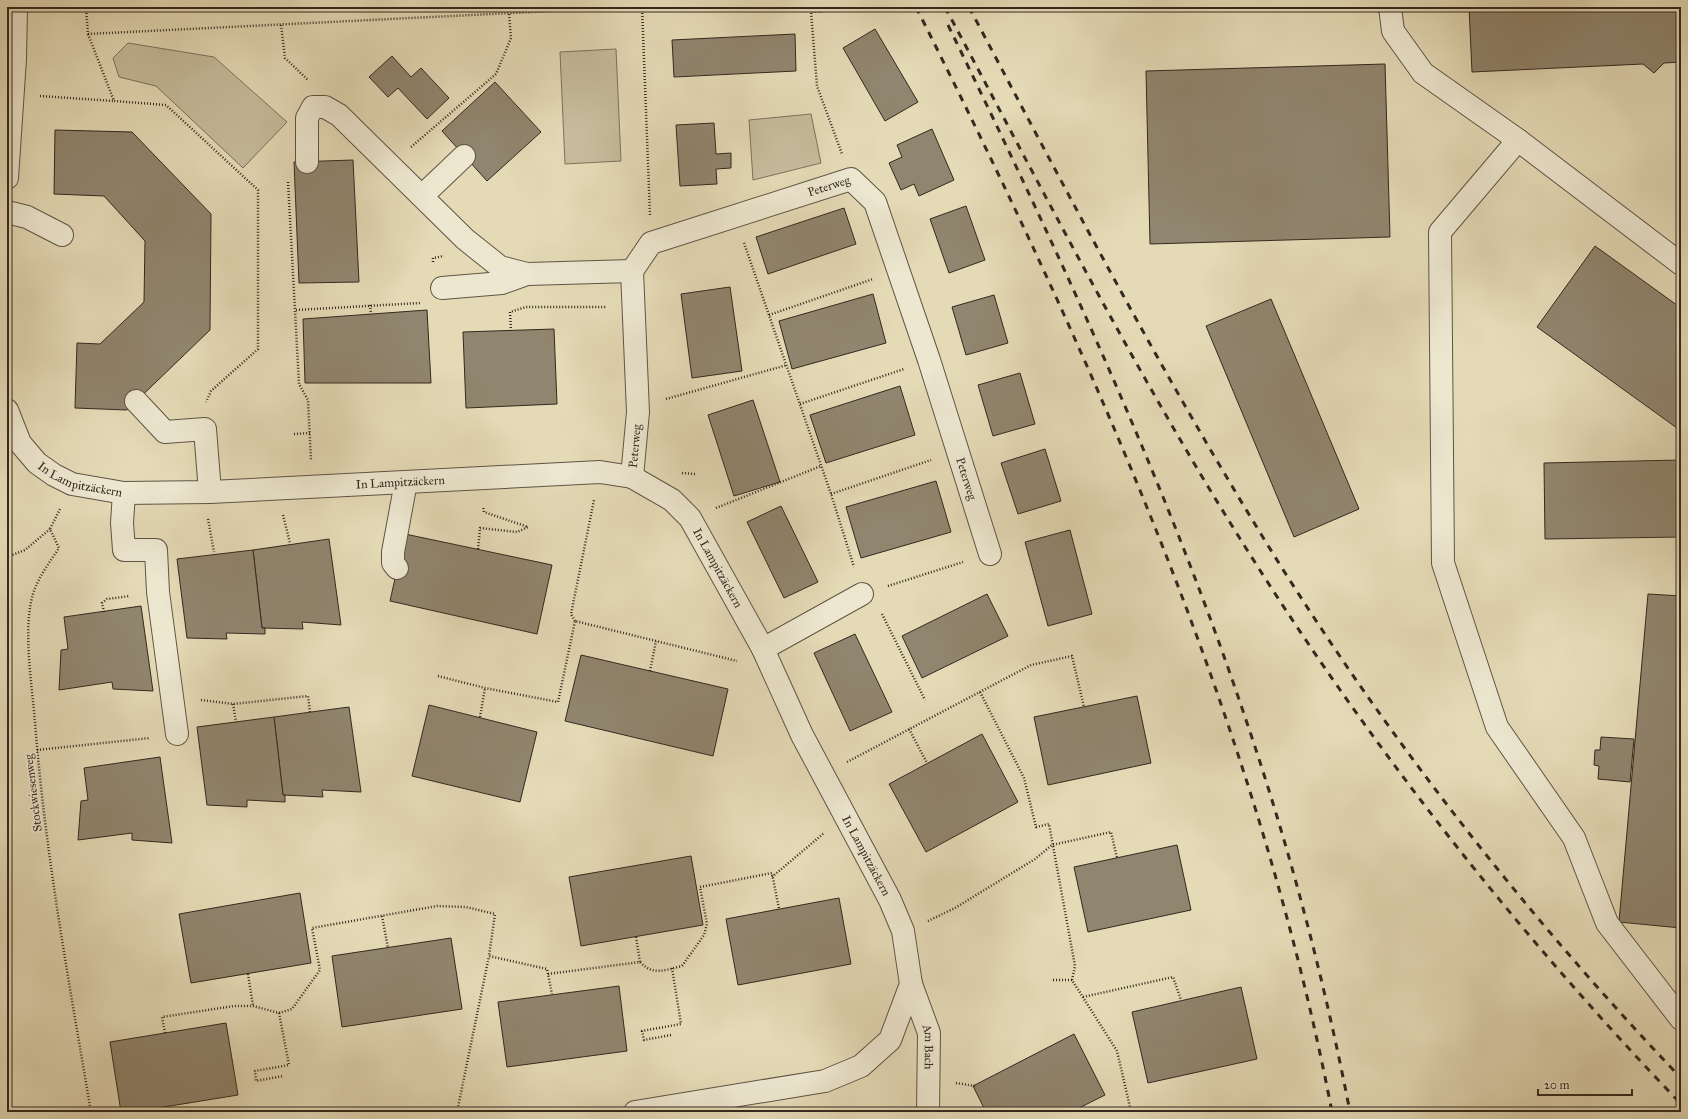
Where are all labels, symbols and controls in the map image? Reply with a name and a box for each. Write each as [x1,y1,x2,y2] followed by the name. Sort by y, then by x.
[806,173,853,199] street label: Peterweg
[626,423,645,469] street label: Peterweg
[953,456,980,502] street label: Peterweg
[35,459,124,500] street label: In Lampitzäckern
[356,473,446,492] street label: In Lampitzäckern
[690,526,746,611] street label: In Lampitzäckern
[21,753,46,833] street label: Stockwiesenweg
[839,813,894,899] street label: In Lampitzäckern
[919,1021,936,1070] street label: Am Bach
[1538,1071,1632,1097] scale bar
[1544,1078,1570,1092] text: 20 m

